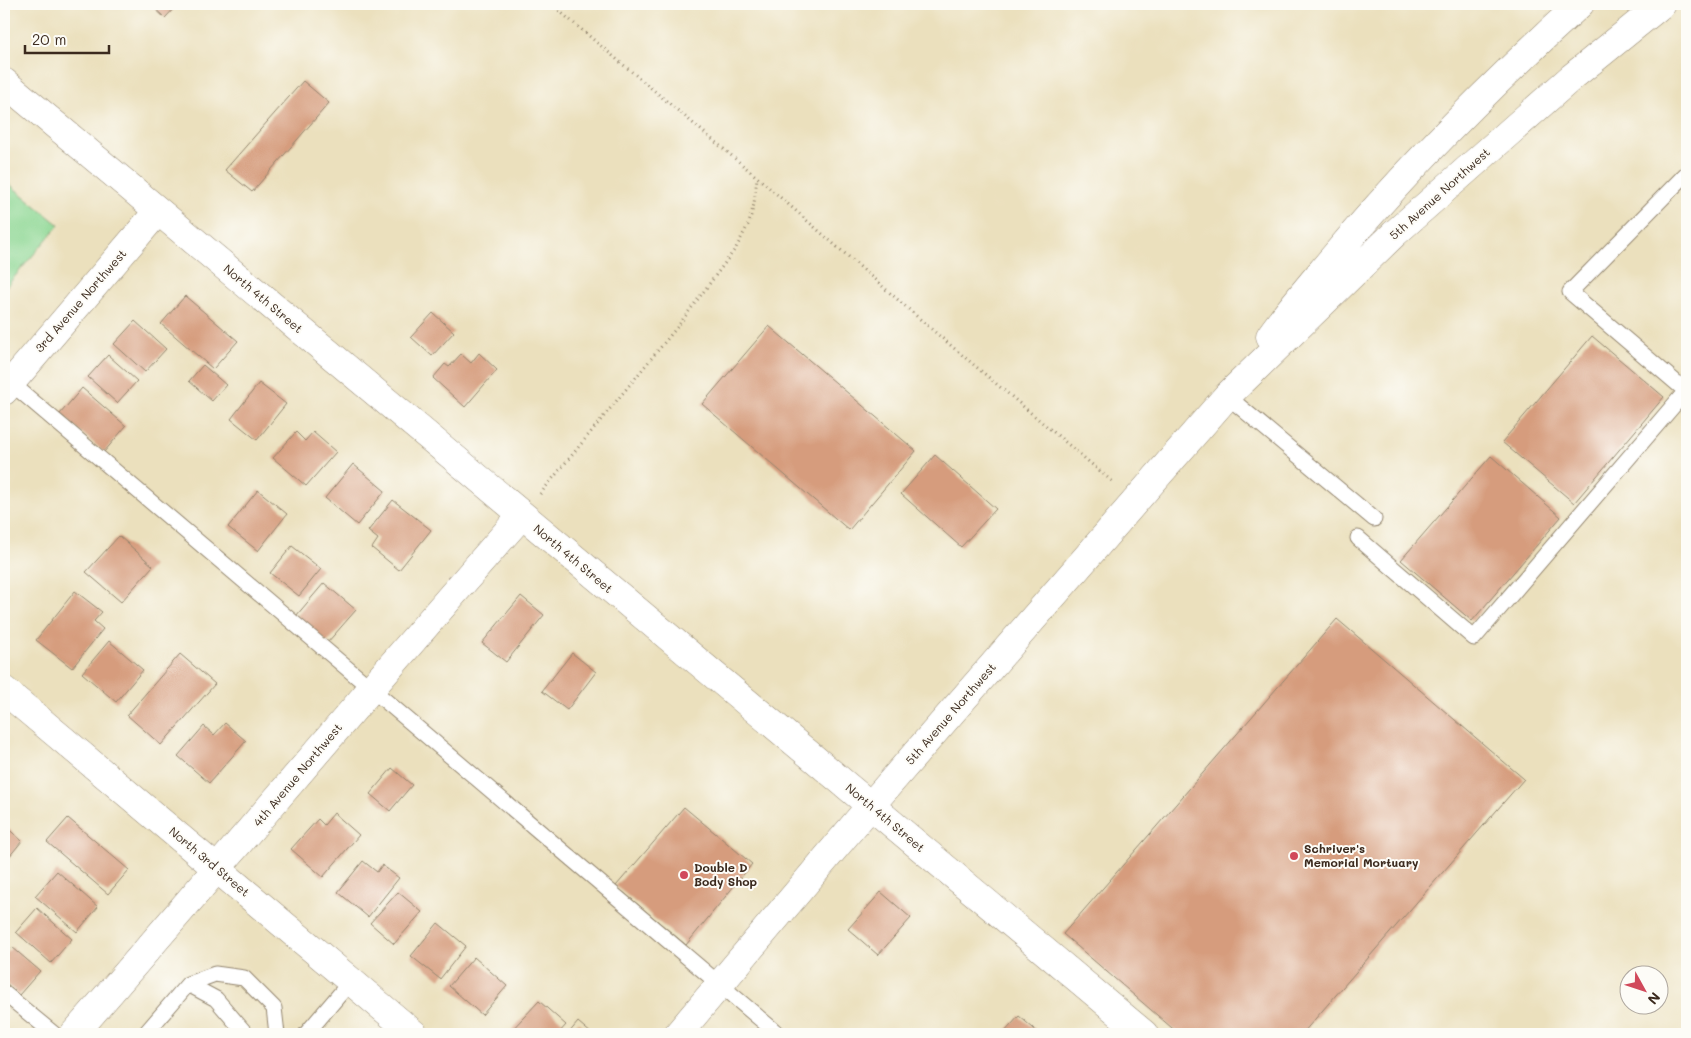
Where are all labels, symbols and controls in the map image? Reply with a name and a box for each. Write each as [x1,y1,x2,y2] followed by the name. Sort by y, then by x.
[25,22,109,54] scale bar
[32,29,66,49] text: 20 m
[1386,144,1493,243] street label: 5th Avenue Northwest
[31,245,130,355] street label: 3rd Avenue Northwest
[221,260,307,336] street label: North 4th Street
[531,520,617,596] street label: North 4th Street
[902,659,999,768] street label: 5th Avenue Northwest
[249,719,345,829] street label: 4th Avenue Northwest
[843,779,929,855] street label: North 4th Street
[166,823,253,900] street label: North 3rd Street
[1304,840,1419,870] place label: Schriver's Memorial Mortuary
[1288,850,1300,862] marker: Schriver's Memorial Mortuary
[694,859,758,889] place label: Double D Body Shop
[678,869,690,881] marker: Double D Body Shop
[1618,966,1668,1016] north arrow
[1644,988,1665,1009] text: N

